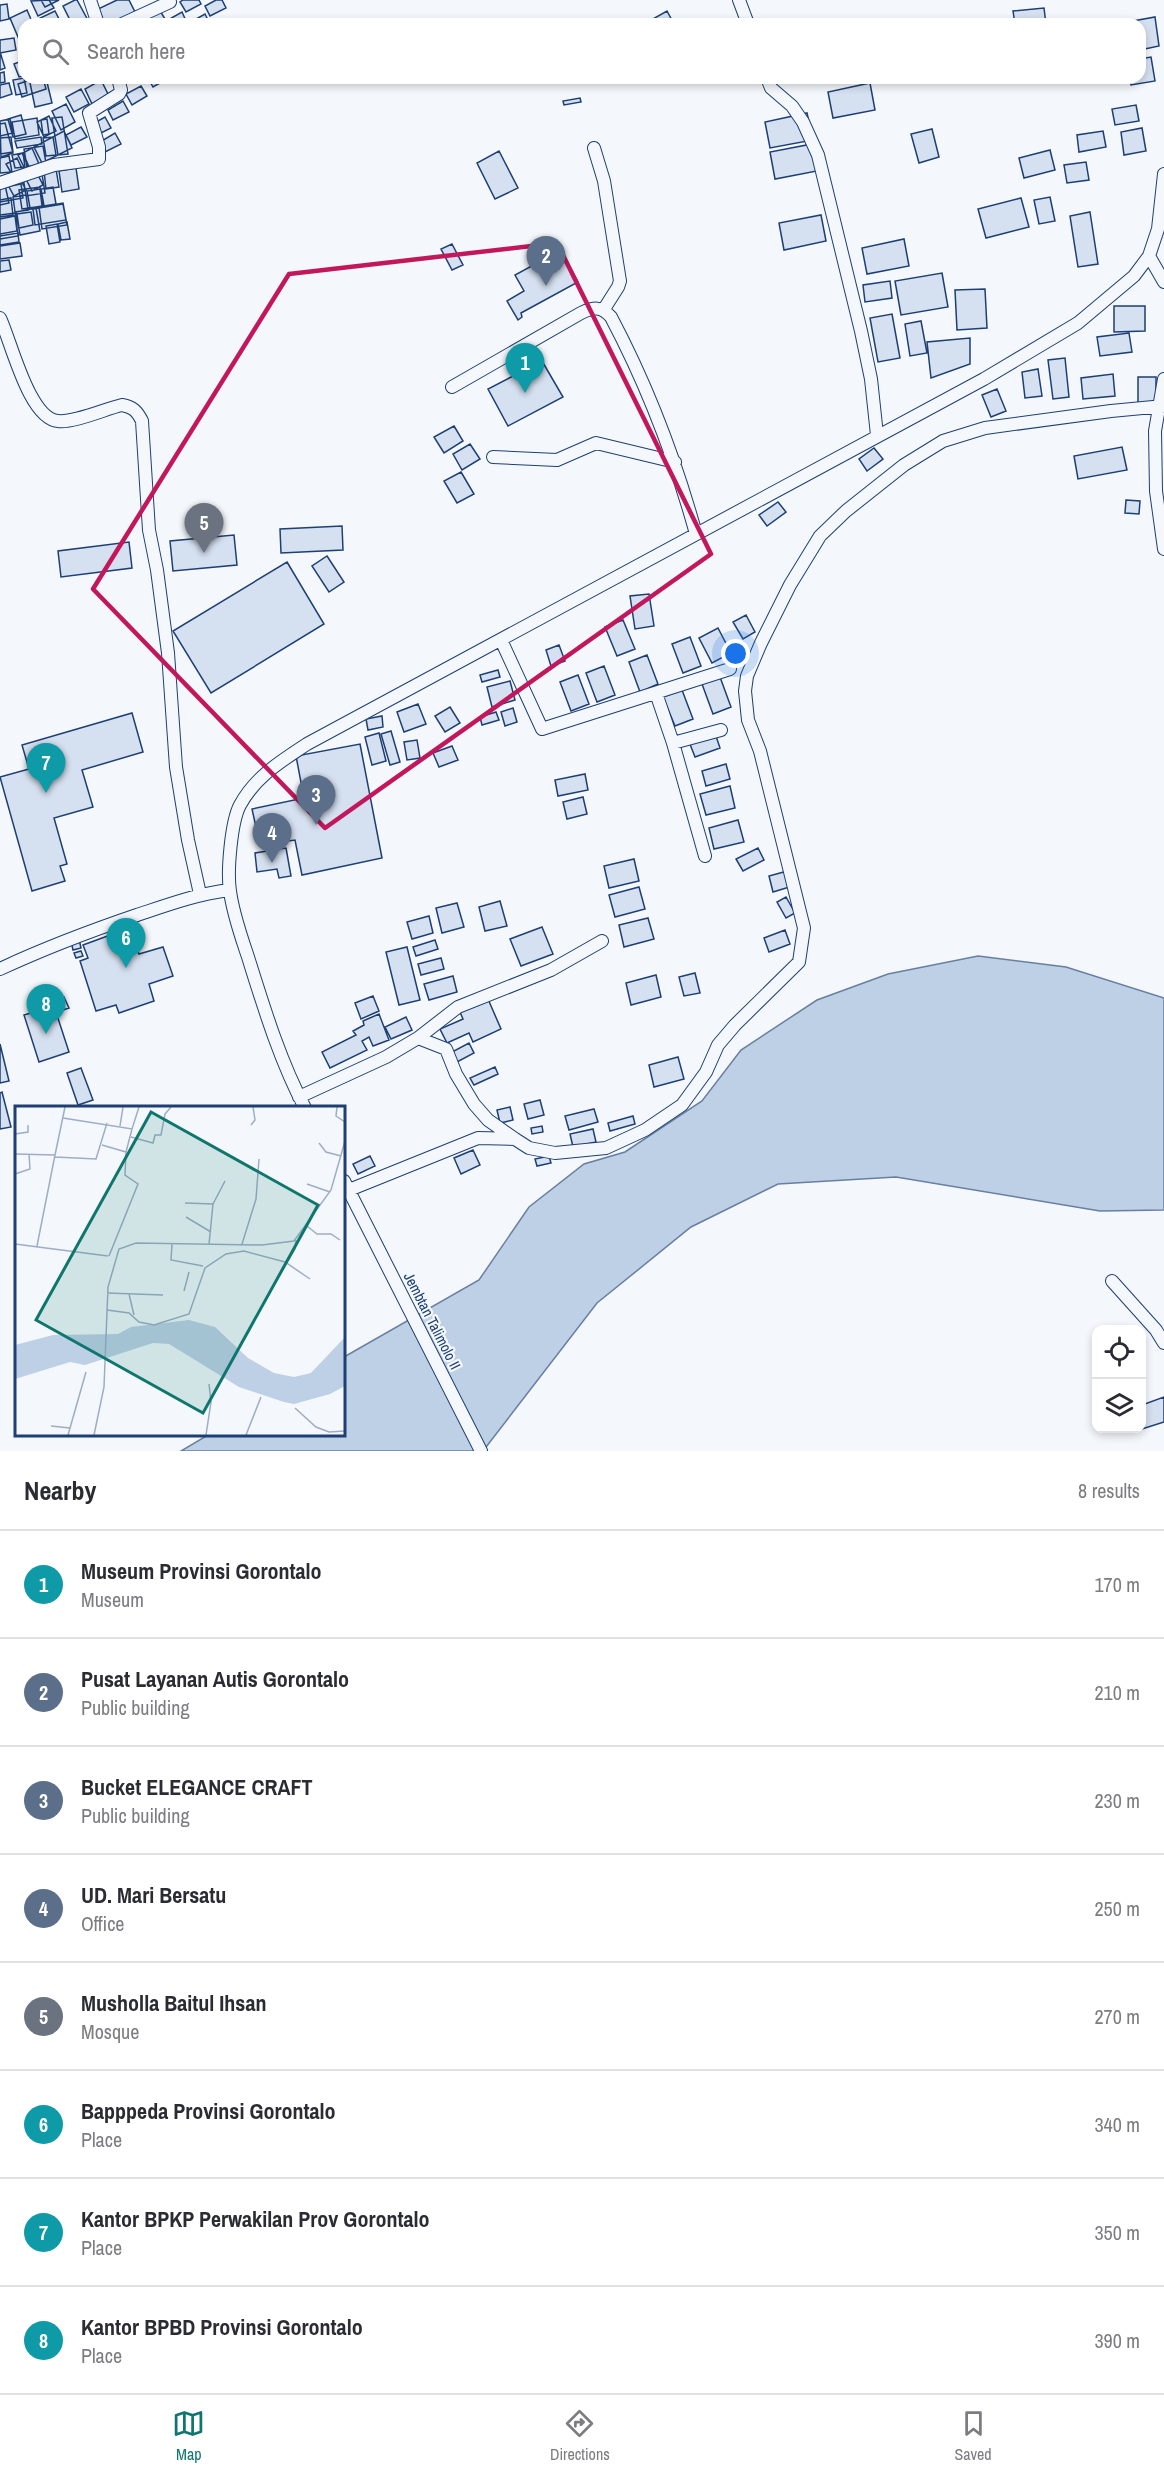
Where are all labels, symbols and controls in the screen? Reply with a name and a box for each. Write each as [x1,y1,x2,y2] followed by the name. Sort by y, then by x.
[18,18,1146,84] search box
[39,35,72,68] icon: search
[87,36,185,66] text: Search here
[526,236,566,286] pin: 2
[506,344,544,393] pin: 1
[184,504,224,553] pin: 5
[721,639,750,668] your location
[26,744,66,793] pin: 7
[296,776,336,825] pin: 3
[252,814,292,863] pin: 4
[106,918,146,968] pin: 6
[26,984,66,1034] pin: 8
[15,1106,345,1436] inset map
[399,1268,466,1373] street label: Jembtan Talimolo II
[1092,1325,1146,1433] map controls
[1092,1325,1146,1379] button: locate
[1092,1379,1146,1433] button: layers
[24,1473,96,1508] text: Nearby
[1078,1477,1140,1504] text: 8 results
[81,1556,322,1586] text: Museum Provinsi Gorontalo
[39,1571,48,1598] text: 1
[1094,1571,1140,1598] text: 170 m
[81,1586,144,1613] text: Museum
[81,1664,349,1694] text: Pusat Layanan Autis Gorontalo
[39,1679,48,1706] text: 2
[1094,1679,1140,1706] text: 210 m
[81,1694,190,1721] text: Public building
[81,1772,313,1802] text: Bucket ELEGANCE CRAFT
[39,1787,48,1814] text: 3
[1094,1787,1140,1814] text: 230 m
[81,1802,190,1829] text: Public building
[81,1880,226,1910] text: UD. Mari Bersatu
[39,1895,48,1922] text: 4
[1094,1895,1140,1922] text: 250 m
[81,1910,124,1937] text: Office
[81,1988,266,2018] text: Musholla Baitul Ihsan
[39,2003,48,2030] text: 5
[1094,2003,1140,2030] text: 270 m
[81,2018,139,2045] text: Mosque
[81,2096,336,2126] text: Bapppeda Provinsi Gorontalo
[39,2111,48,2138] text: 6
[1094,2111,1140,2138] text: 340 m
[81,2126,122,2153] text: Place
[81,2204,430,2234] text: Kantor BPKP Perwakilan Prov Gorontalo
[39,2219,48,2246] text: 7
[1094,2219,1140,2246] text: 350 m
[81,2234,122,2261] text: Place
[81,2312,363,2342] text: Kantor BPBD Provinsi Gorontalo
[39,2327,48,2354] text: 8
[1094,2327,1140,2354] text: 390 m
[81,2342,122,2369] text: Place
[172,2407,205,2465] tab: Map
[550,2407,610,2465] tab: Directions
[954,2407,992,2465] tab: Saved

